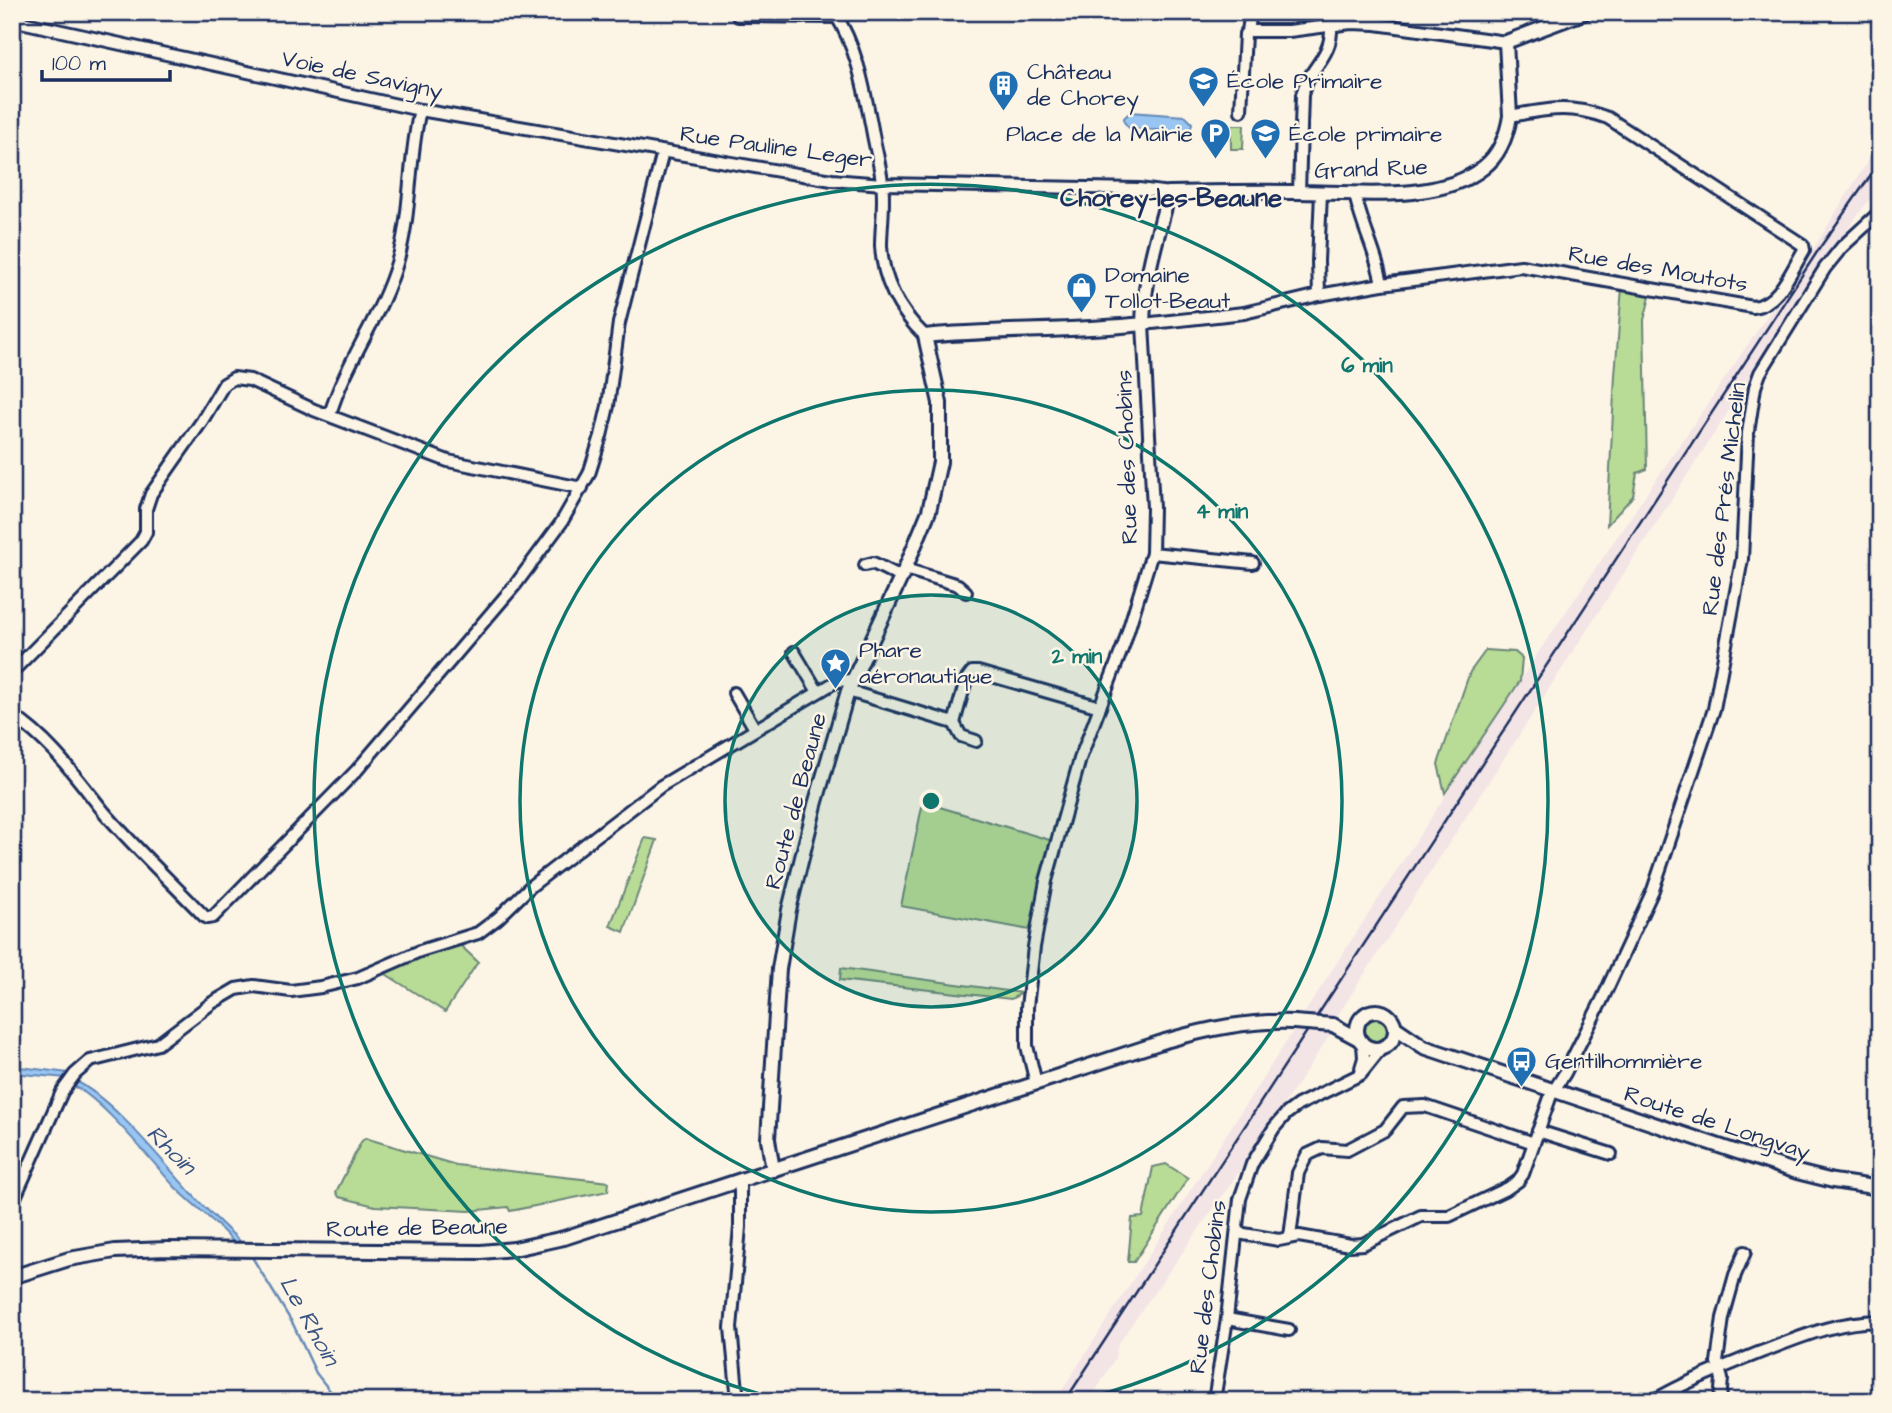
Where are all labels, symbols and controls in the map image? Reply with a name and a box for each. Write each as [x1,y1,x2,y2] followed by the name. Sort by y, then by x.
[42,38,170,82] scale bar
[278,42,446,109] street label: Voie de Savigny
[52,49,107,78] text: 100 m
[1027,56,1139,115] place label: Château de Chorey
[1187,64,1221,108] school or university icon: École Primaire
[1227,65,1382,97] place label: École Primaire
[987,68,1021,112] building icon: Château de Chorey
[1199,117,1233,161] parking icon: Place de la Mairie
[1249,117,1283,161] school or university icon: École primaire
[678,118,874,177] street label: Rue Pauline Leger
[1006,118,1193,150] place label: Place de la Mairie
[1289,118,1443,150] place label: École primaire
[1314,151,1428,187] street label: Grand Rue
[1060,180,1282,219] district label: Chorey-les-Beaune
[1566,237,1750,301] street label: Rue des Moutots
[1105,259,1231,317] place label: Domaine Tollot-Beaut
[1065,271,1099,315] shop icon: Domaine Tollot-Beaut
[1341,351,1393,380] text: 6 min
[1108,369,1146,545] street label: Rue des Chobins
[1694,381,1754,617] street label: Rue des Prés Michelin
[1196,497,1249,526] text: 4 min
[859,634,992,692] place label: Phare aéronautique
[1051,642,1103,671] text: 2 min
[819,646,853,690] place icon: Phare aéronautique
[757,709,835,893] street label: Route de Beaune
[919,789,943,813] centre of rings
[1505,1044,1539,1088] bus stop icon: Gentilhommière
[1545,1045,1702,1077] place label: Gentilhommière
[1620,1078,1814,1169] street label: Route de Longvay
[138,1117,205,1184] water label: Rhoin
[1181,1198,1235,1376] street label: Rue des Chobins
[326,1210,508,1246] street label: Route de Beaune
[271,1270,348,1374] water label: Le Rhoin

